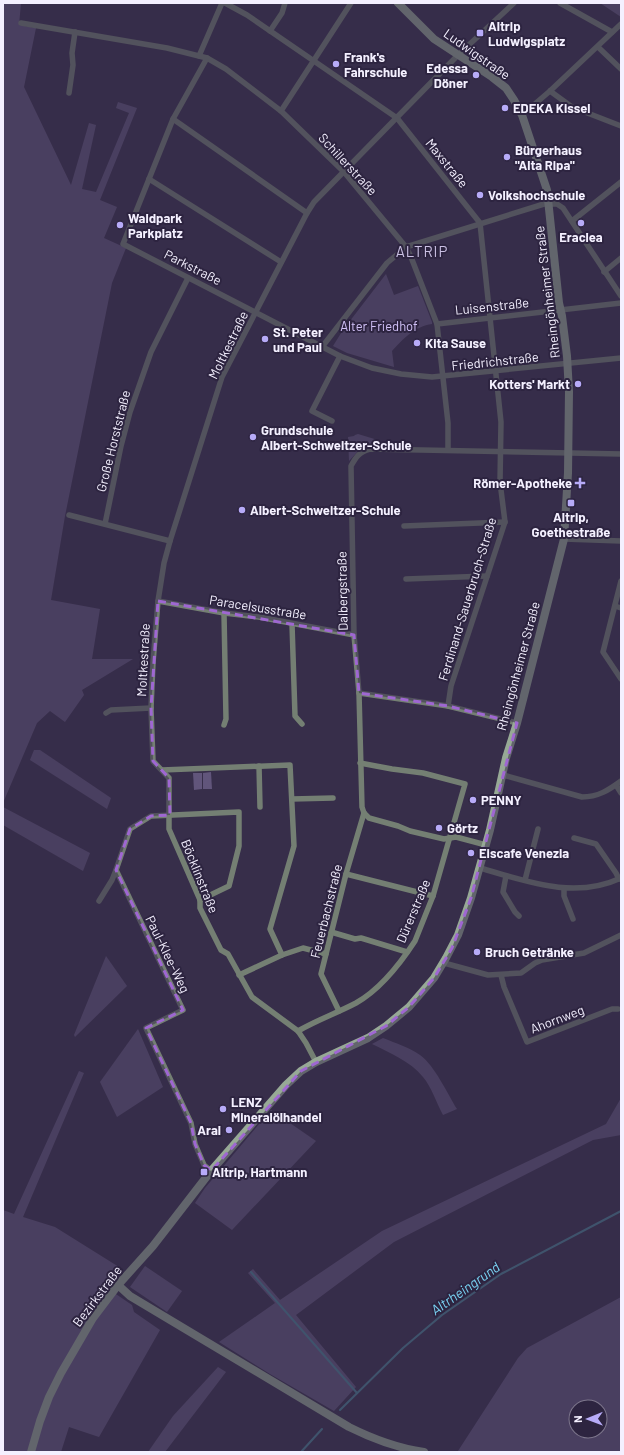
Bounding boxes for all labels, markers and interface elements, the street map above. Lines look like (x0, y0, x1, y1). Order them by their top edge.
place label: Altrip Ludwigsplatz (488, 18, 565, 49)
street label: Ludwigstraße (441, 25, 513, 83)
marker: Altrip Ludwigsplatz (475, 28, 485, 38)
place label: Frank's Fahrschule (344, 49, 407, 80)
marker: Frank's Fahrschule (331, 59, 341, 69)
place label: Edessa Döner (426, 60, 468, 91)
marker: Edessa Döner (471, 70, 481, 80)
place label: EDEKA Kissel (513, 100, 591, 116)
marker: EDEKA Kissel (500, 103, 510, 113)
street label: Schillerstraße (315, 130, 381, 198)
street label: Maxstraße (422, 135, 472, 191)
place label: Bürgerhaus "Alta Ripa" (515, 142, 582, 173)
marker: Bürgerhaus "Alta Ripa" (502, 152, 512, 162)
place label: Volkshochschule (488, 187, 585, 203)
marker: Volkshochschule (475, 190, 485, 200)
place label: Waldpark Parkplatz (128, 210, 183, 241)
marker: Eraclea (576, 218, 586, 228)
marker: Waldpark Parkplatz (115, 220, 125, 230)
street label: Rheingönheimer Straße (531, 225, 563, 359)
place label: Eraclea (559, 229, 603, 245)
district label: ALTRIP (396, 242, 448, 260)
street label: Parkstraße (162, 246, 224, 288)
street label: Luisenstraße (454, 294, 530, 318)
street label: Moltkestraße (205, 308, 251, 382)
park label: Alter Friedhof (340, 318, 418, 334)
place label: St. Peter und Paul (273, 324, 323, 355)
marker: St. Peter und Paul (260, 334, 270, 344)
place label: Kita Sause (425, 335, 486, 351)
marker: Kita Sause (412, 338, 422, 348)
street label: Friedrichstraße (451, 348, 539, 374)
place label: Kotters' Markt (489, 376, 570, 392)
marker: Kotters' Markt (573, 379, 583, 389)
street label: Große Horststraße (93, 388, 133, 494)
place label: Grundschule Albert-Schweitzer-Schule (261, 422, 412, 453)
marker: Grundschule Albert-Schweitzer-Schule (248, 432, 258, 442)
place label: Römer-Apotheke (473, 475, 572, 491)
marker: Römer-Apotheke (575, 478, 585, 488)
marker: Altrip, Goethestraße (566, 498, 576, 508)
place label: Albert-Schweitzer-Schule (250, 502, 401, 518)
marker: Albert-Schweitzer-Schule (237, 505, 247, 515)
place label: Altrip, Goethestraße (532, 509, 610, 540)
street label: Ferdinand-Sauerbruch-Straße (435, 515, 500, 683)
street label: Dalbergstraße (333, 551, 351, 631)
street label: Paracelsusstraße (208, 591, 308, 623)
street label: Rheingönheimer Straße (493, 600, 543, 732)
street label: Moltkestraße (133, 623, 153, 697)
place label: PENNY (481, 792, 522, 808)
marker: PENNY (468, 795, 478, 805)
place label: Görtz (447, 820, 478, 836)
marker: Görtz (434, 823, 444, 833)
street label: Böcklinstraße (178, 837, 222, 915)
place label: Eiscafe Venezia (479, 845, 569, 861)
marker: Eiscafe Venezia (466, 848, 476, 858)
street label: Feuerbachstraße (307, 862, 345, 960)
street label: Dürerstraße (392, 877, 434, 945)
street label: Paul-Klee-Weg (142, 913, 194, 995)
place label: Bruch Getränke (485, 944, 574, 960)
marker: Bruch Getränke (472, 947, 482, 957)
street label: Ahornweg (528, 1001, 586, 1037)
place label: LENZ Mineralölhandel (231, 1094, 322, 1125)
marker: LENZ Mineralölhandel (218, 1104, 228, 1114)
place label: Aral (197, 1122, 221, 1138)
marker: Aral (224, 1125, 234, 1135)
place label: Altrip, Hartmann (212, 1164, 307, 1180)
marker: Altrip, Hartmann (199, 1167, 209, 1177)
water label: Altrheingrund (427, 1258, 503, 1318)
street label: Bezirkstraße (69, 1262, 125, 1330)
north arrow (568, 1399, 608, 1439)
text: N (571, 1415, 584, 1423)

